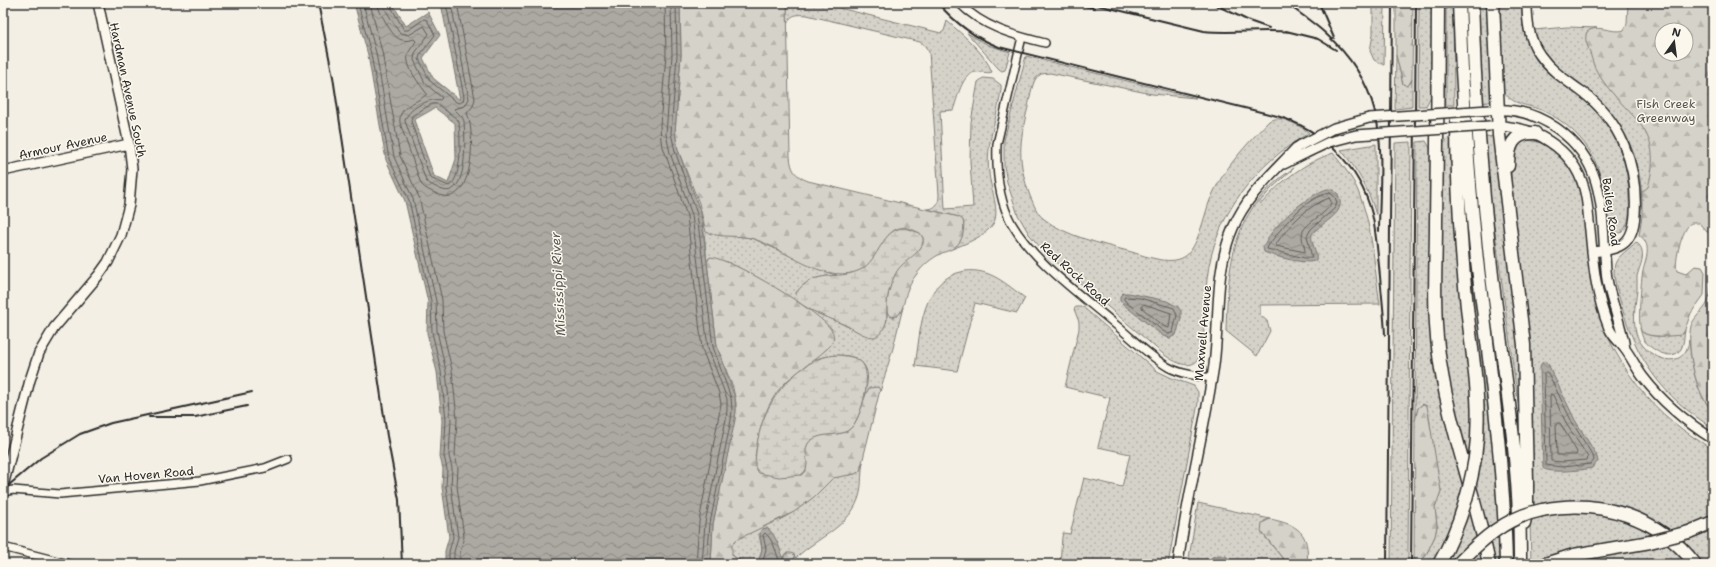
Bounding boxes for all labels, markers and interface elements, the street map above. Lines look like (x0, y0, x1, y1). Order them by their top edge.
street label: Hardman Avenue South (106, 21, 150, 159)
north arrow (1654, 22, 1694, 62)
text: N (1670, 24, 1683, 41)
park label: Fish Creek Greenway (1636, 96, 1696, 126)
street label: Armour Avenue (17, 129, 109, 163)
street label: Bailey Road (1598, 177, 1624, 248)
water label: Mississippi River (547, 231, 569, 336)
street label: Red Rock Road (1037, 238, 1114, 310)
street label: Maxwell Avenue (1191, 284, 1215, 381)
street label: Van Hoven Road (97, 463, 195, 487)

